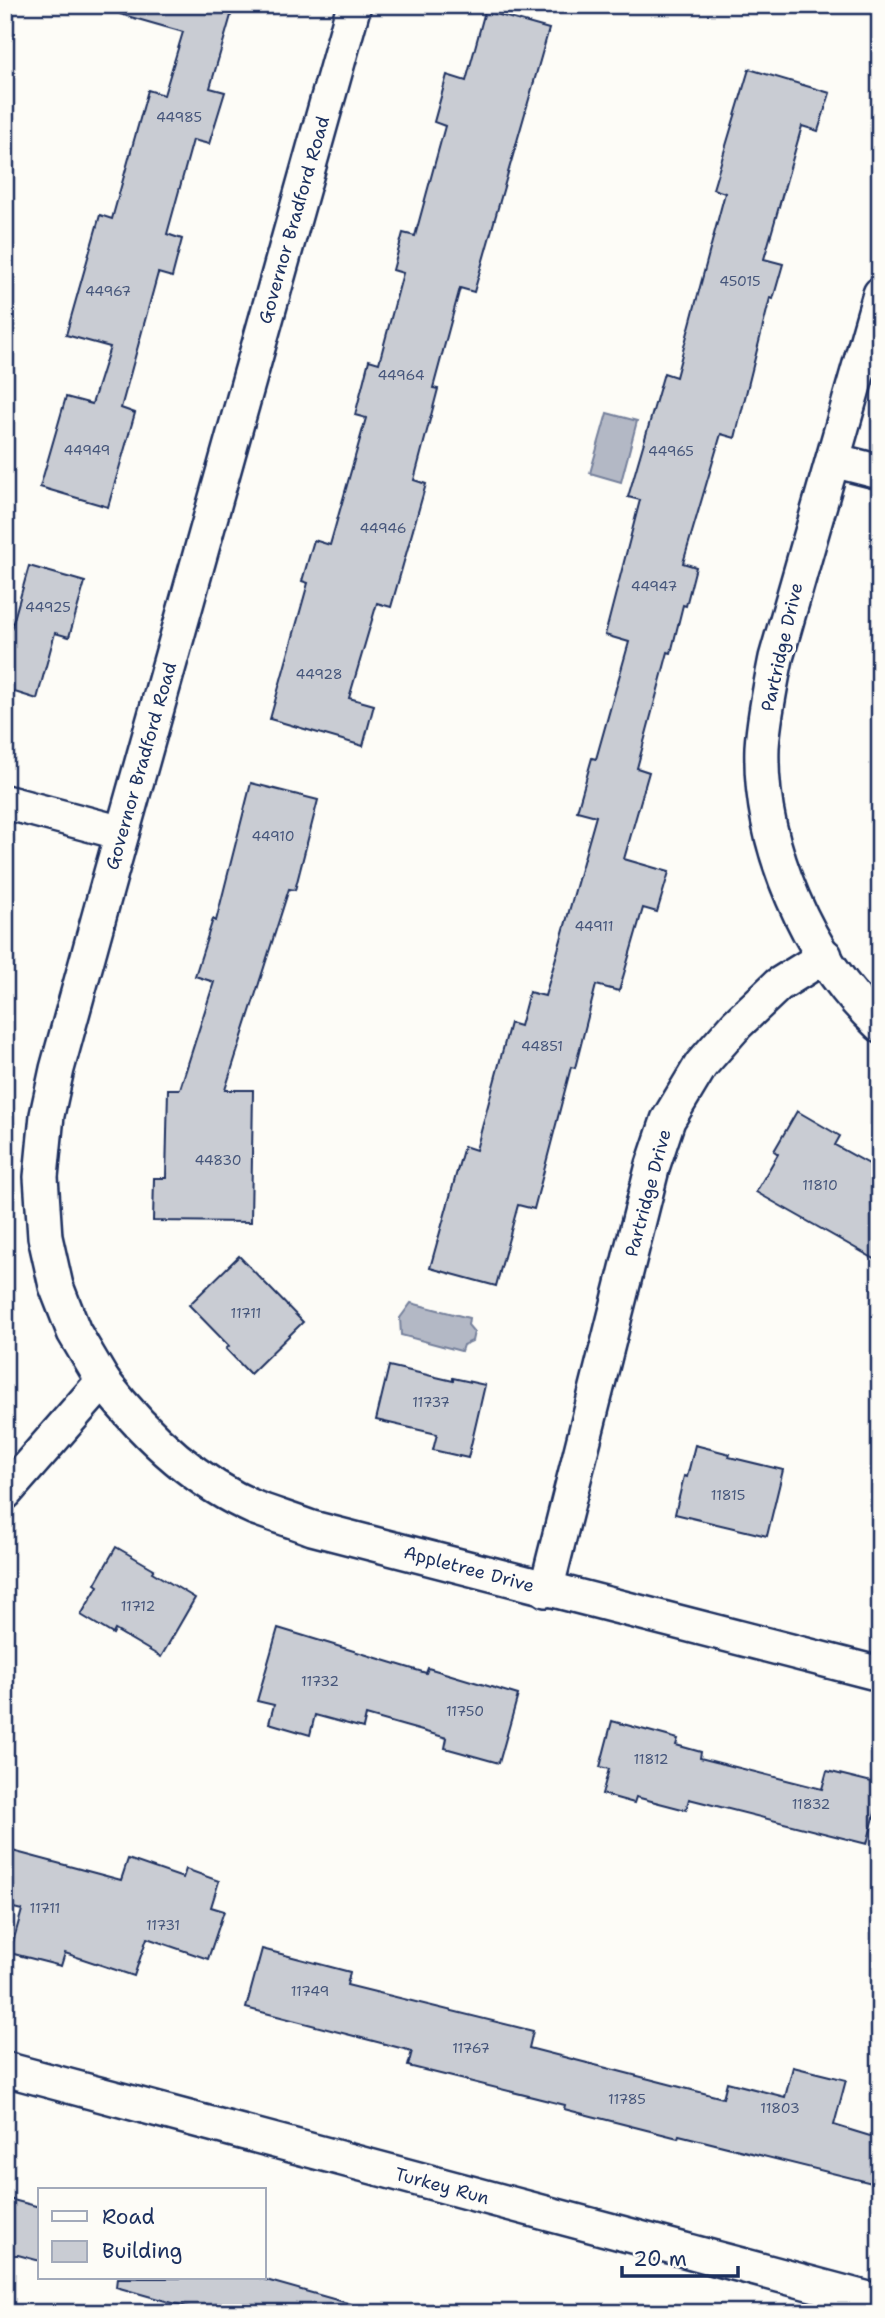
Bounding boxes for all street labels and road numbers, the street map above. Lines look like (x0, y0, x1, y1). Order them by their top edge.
street label: Governor Bradford Road (253, 113, 335, 327)
street label: Partridge Drive (756, 580, 808, 714)
street label: Governor Bradford Road (100, 659, 182, 873)
street label: Partridge Drive (619, 1126, 677, 1260)
street label: Appletree Drive (401, 1540, 537, 1598)
street label: Turkey Run (392, 2162, 492, 2210)

